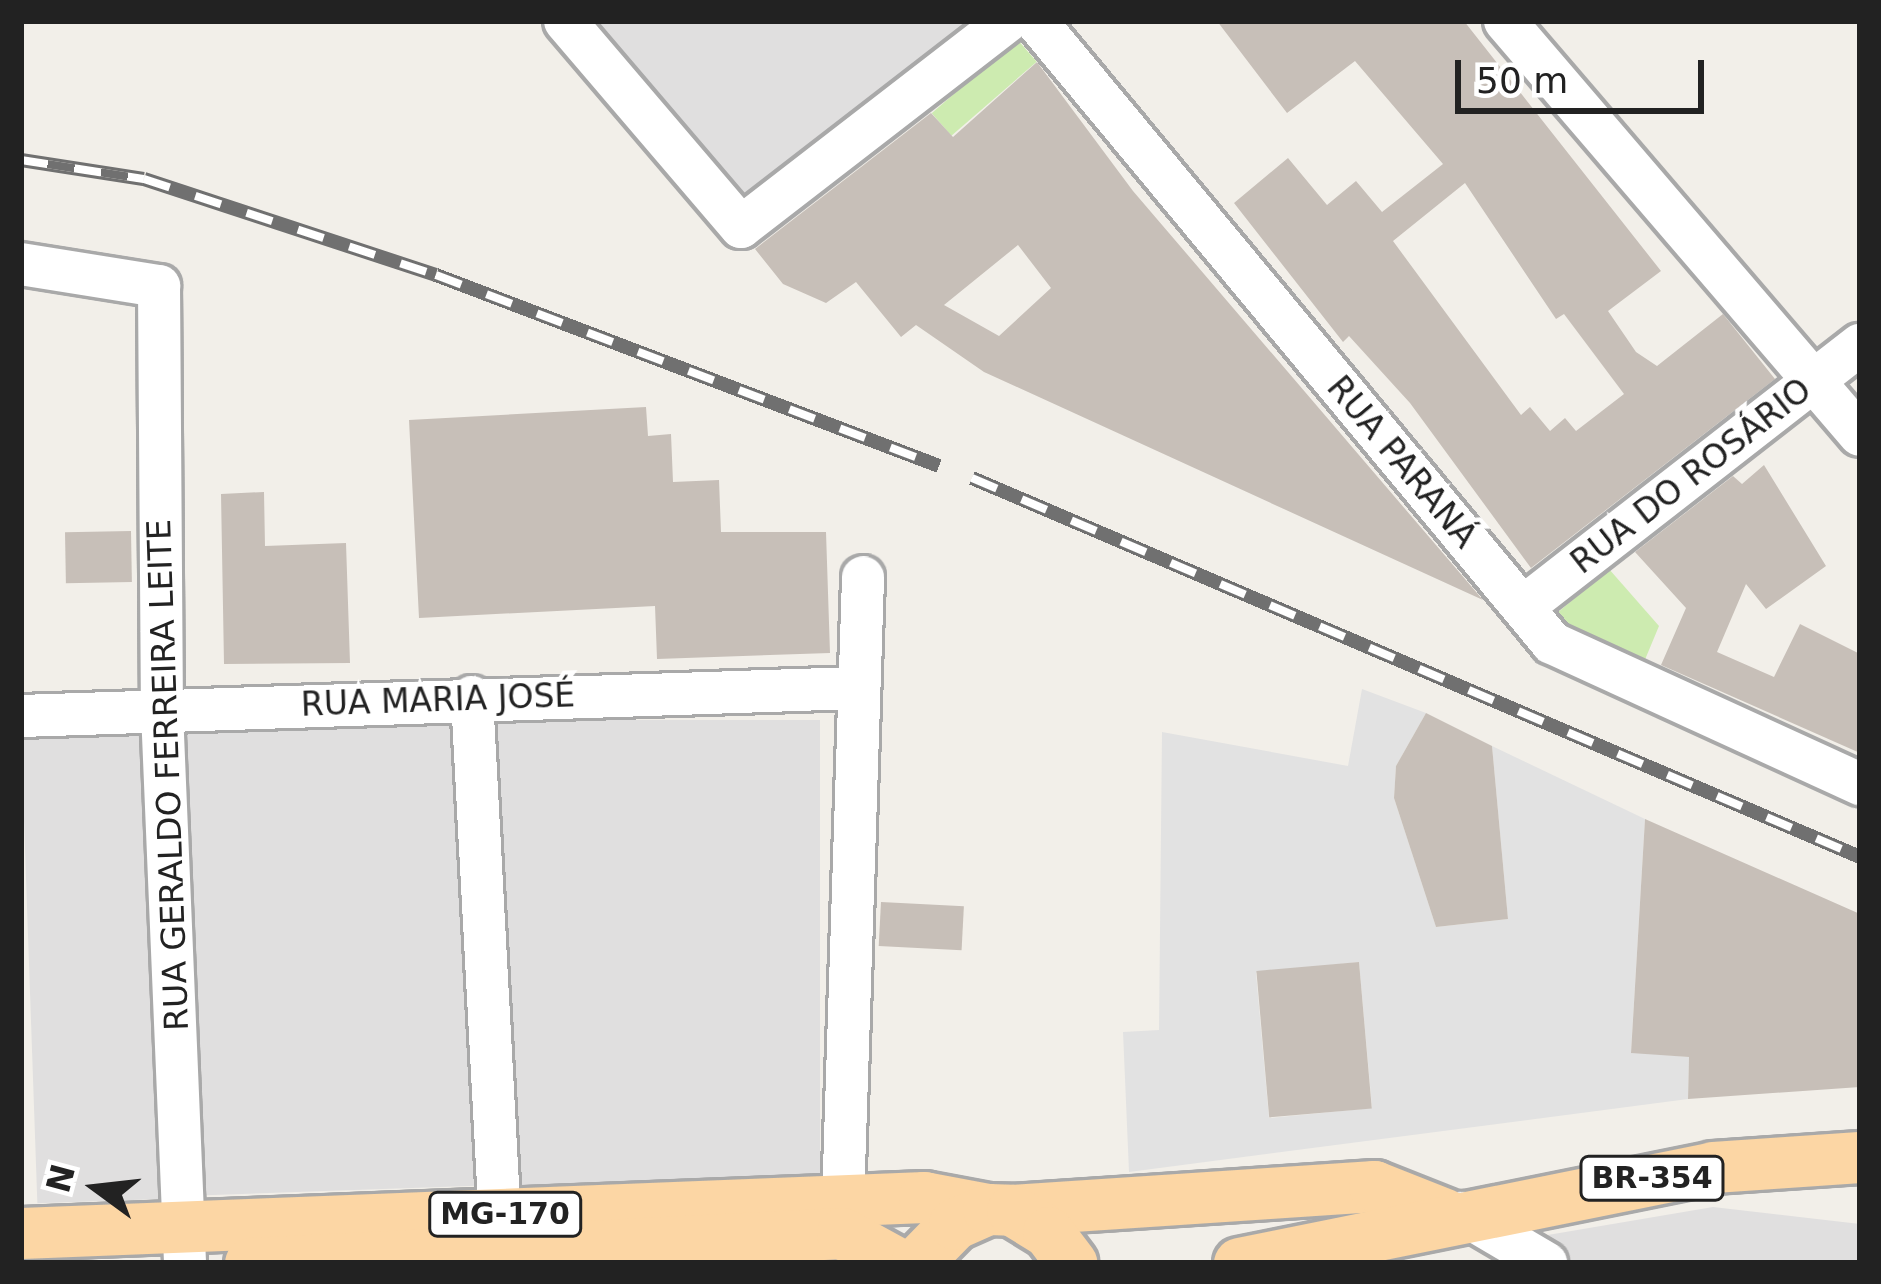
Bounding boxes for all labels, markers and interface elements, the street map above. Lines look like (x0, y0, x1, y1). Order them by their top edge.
scale bar (1461, 36, 1710, 110)
text: 50 m (1476, 60, 1568, 101)
street label: RUA PARANÁ (1319, 368, 1485, 556)
street label: RUA DO ROSÁRIO (1563, 370, 1819, 582)
street label: RUA GERALDO FERREIRA LEITE (139, 519, 197, 1031)
street label: RUA MARIA JOSÉ (300, 675, 576, 725)
north arrow (36, 1128, 156, 1248)
road number: BR-354 (1577, 1154, 1727, 1202)
text: N (38, 1160, 83, 1197)
road number: MG-170 (427, 1190, 583, 1238)

